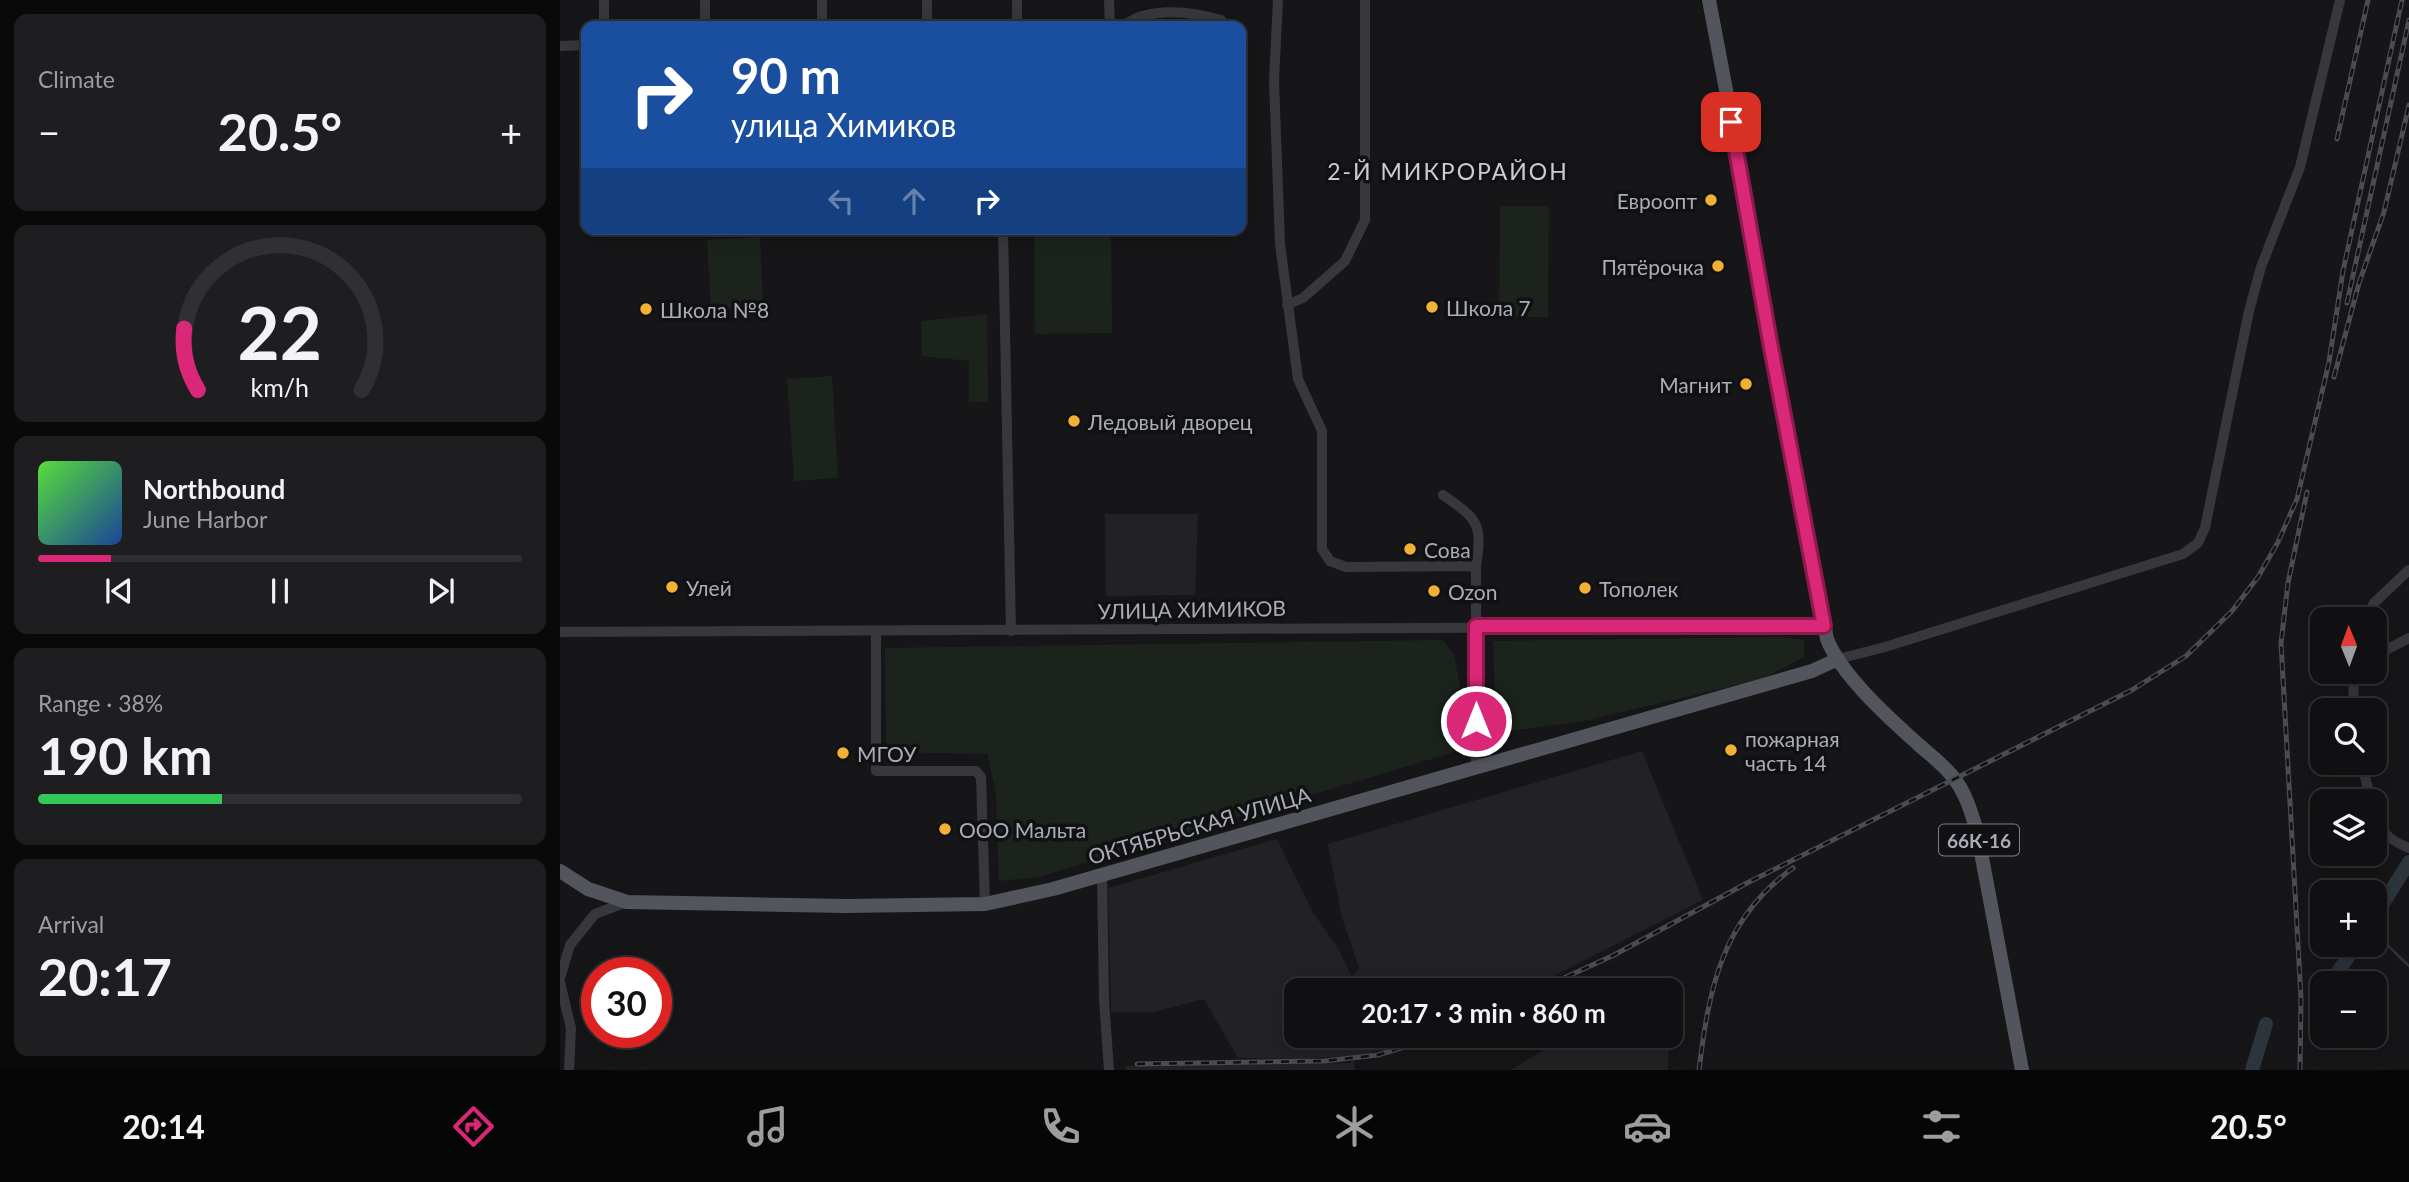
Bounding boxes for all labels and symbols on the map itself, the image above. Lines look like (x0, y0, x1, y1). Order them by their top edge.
pin (1701, 92, 1761, 152)
district label: 2-Й МИКРОРАЙОН (1327, 157, 1569, 185)
place label: Евроопт (1617, 188, 1697, 213)
marker: Евроопт (1703, 192, 1719, 208)
place label: Пятёрочка (1601, 254, 1704, 279)
marker: Пятёрочка (1710, 258, 1726, 274)
place label: Школа 7 (1446, 295, 1531, 320)
place label: Школа №8 (660, 297, 769, 322)
marker: Школа 7 (1424, 299, 1440, 315)
marker: Школа №8 (638, 301, 654, 317)
place label: Магнит (1659, 372, 1732, 397)
marker: Магнит (1738, 376, 1754, 392)
place label: Ледовый дворец (1087, 409, 1253, 434)
marker: Ледовый дворец (1066, 413, 1082, 429)
place label: Сова (1424, 537, 1471, 562)
marker: Сова (1402, 541, 1418, 557)
place label: Улей (686, 575, 732, 600)
place label: Тополек (1599, 576, 1679, 601)
marker: Улей (664, 579, 680, 595)
place label: Ozon (1448, 579, 1498, 604)
marker: Тополек (1577, 580, 1593, 596)
marker: Ozon (1426, 583, 1442, 599)
street label: УЛИЦА ХИМИКОВ (1098, 595, 1286, 623)
north arrow (2310, 607, 2387, 684)
position arrow (1439, 684, 1513, 758)
place label: пожарная часть 14 (1745, 726, 1840, 775)
place label: МГОУ (857, 741, 917, 766)
marker: пожарная часть 14 (1723, 742, 1739, 758)
marker: МГОУ (835, 745, 851, 761)
street label: ОКТЯБРЬСКАЯ УЛИЦА (1085, 781, 1314, 869)
place label: ООО Мальта (959, 817, 1086, 842)
marker: ООО Мальта (937, 821, 953, 837)
road number: 66К-16 (1939, 824, 2019, 856)
speed limit sign: 30 (581, 957, 672, 1048)

